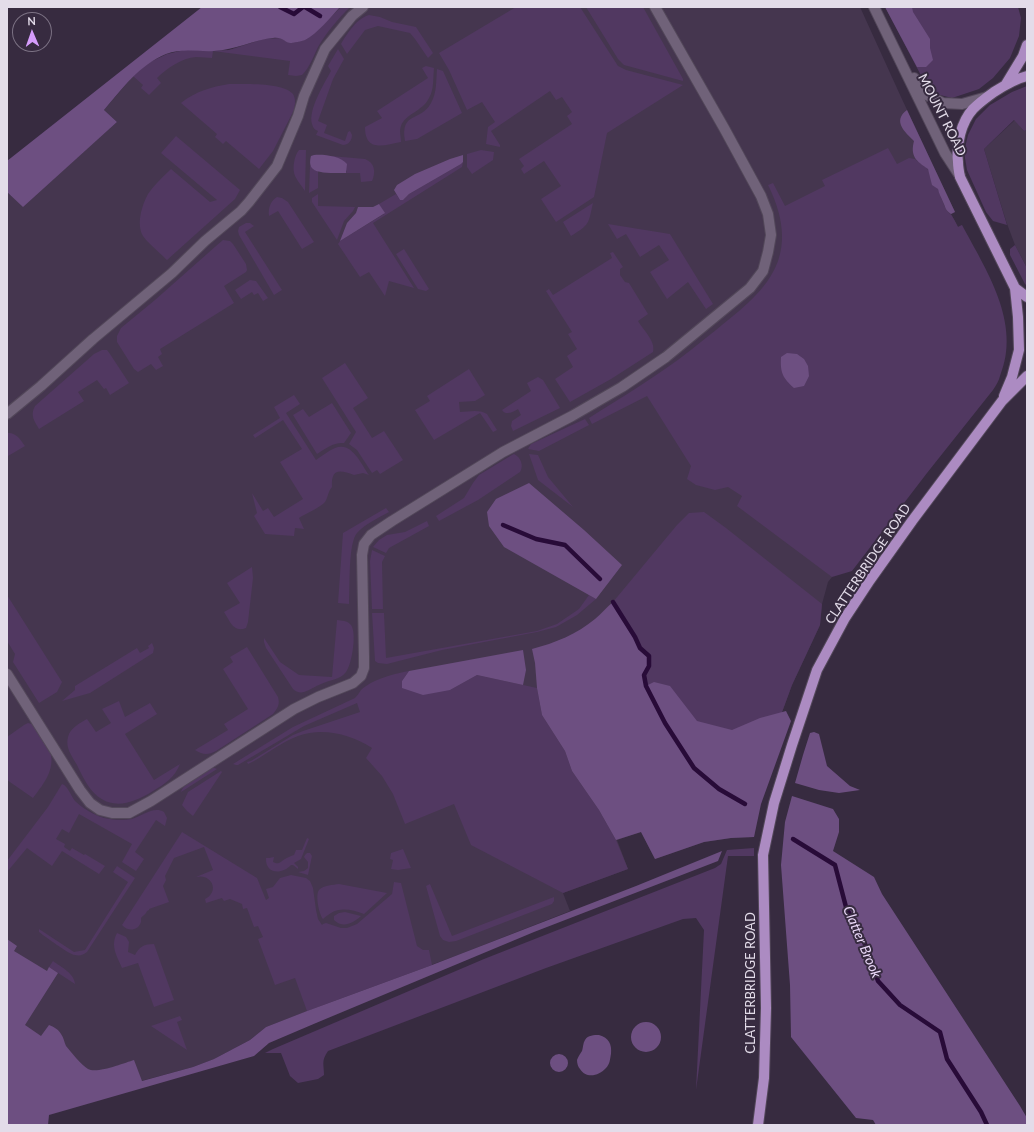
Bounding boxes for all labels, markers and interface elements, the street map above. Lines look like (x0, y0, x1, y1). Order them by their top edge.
north arrow (12, 12, 52, 52)
text: N (27, 14, 36, 27)
street label: MOUNT ROAD (915, 71, 969, 159)
street label: CLATTERBRIDGE ROAD (822, 501, 914, 627)
water label: Clatter Brook (839, 903, 885, 981)
street label: CLATTERBRIDGE ROAD (743, 912, 759, 1054)

